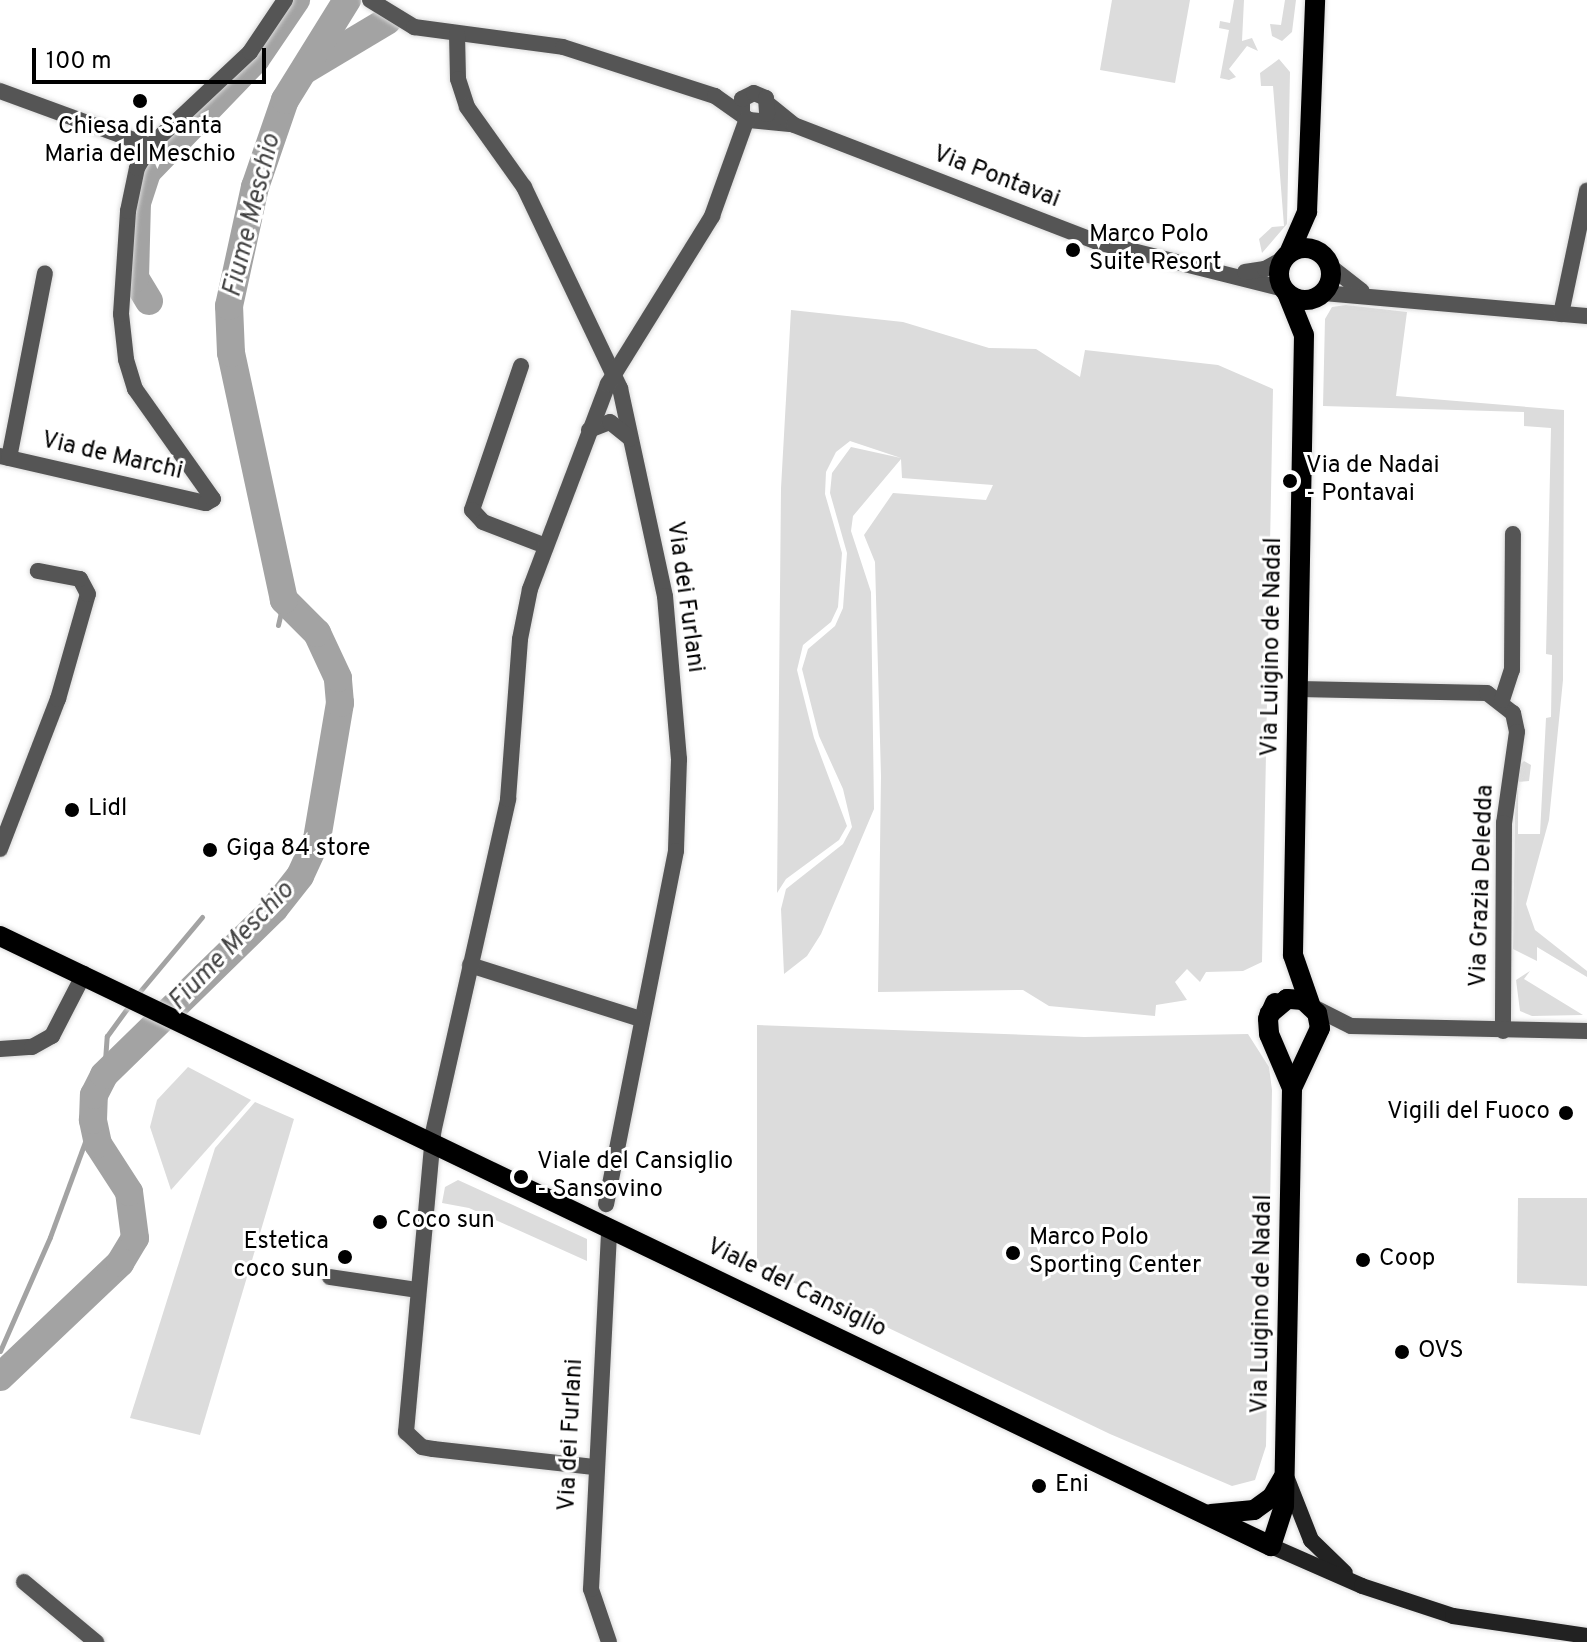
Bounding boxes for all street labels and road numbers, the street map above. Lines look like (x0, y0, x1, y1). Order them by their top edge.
street label: Via Pontavai (928, 141, 1064, 215)
street label: Via de Marchi (39, 427, 185, 487)
street label: Via dei Furlani (659, 519, 709, 675)
street label: Via Luigino de Nadal (1257, 537, 1289, 757)
street label: Via Grazia Deledda (1465, 784, 1501, 988)
street label: Via Luigino de Nadal (1247, 1194, 1279, 1414)
street label: Viale del Cansiglio (702, 1233, 890, 1345)
street label: Via dei Furlani (554, 1358, 590, 1512)

